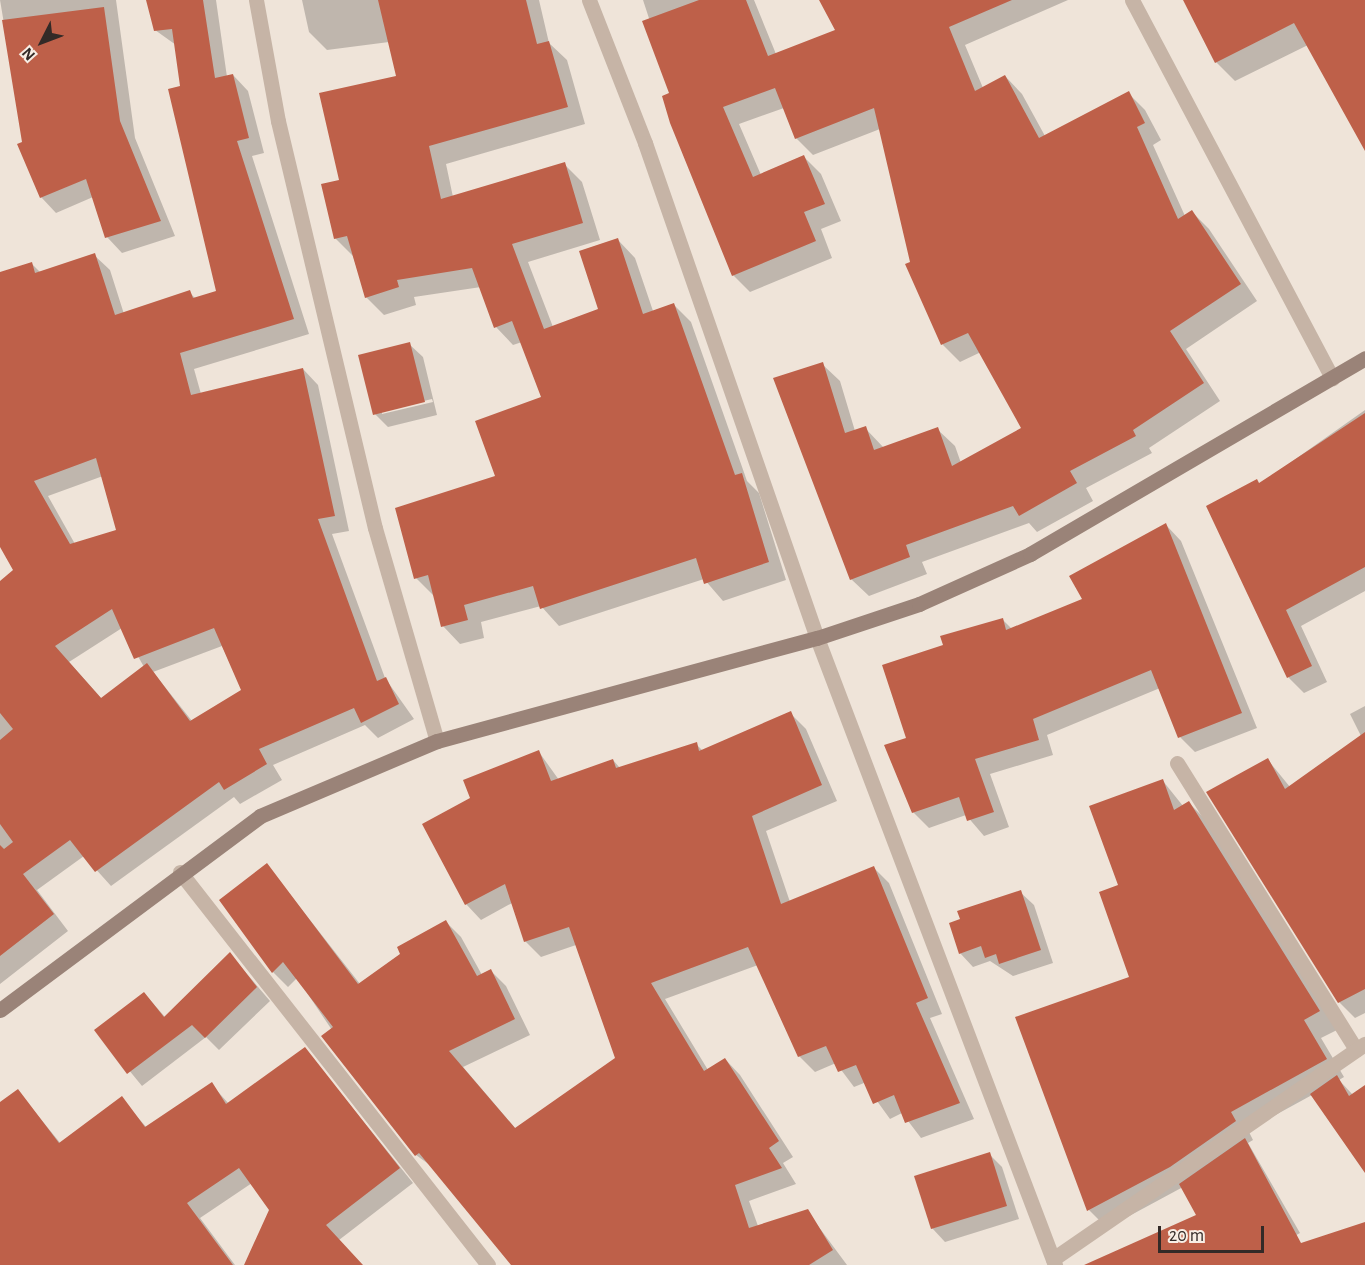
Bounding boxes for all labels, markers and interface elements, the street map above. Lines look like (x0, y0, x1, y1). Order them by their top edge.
north arrow (12, 12, 72, 72)
text: N (19, 45, 38, 64)
scale bar (1161, 1214, 1268, 1252)
text: 20 m (1169, 1227, 1204, 1245)

